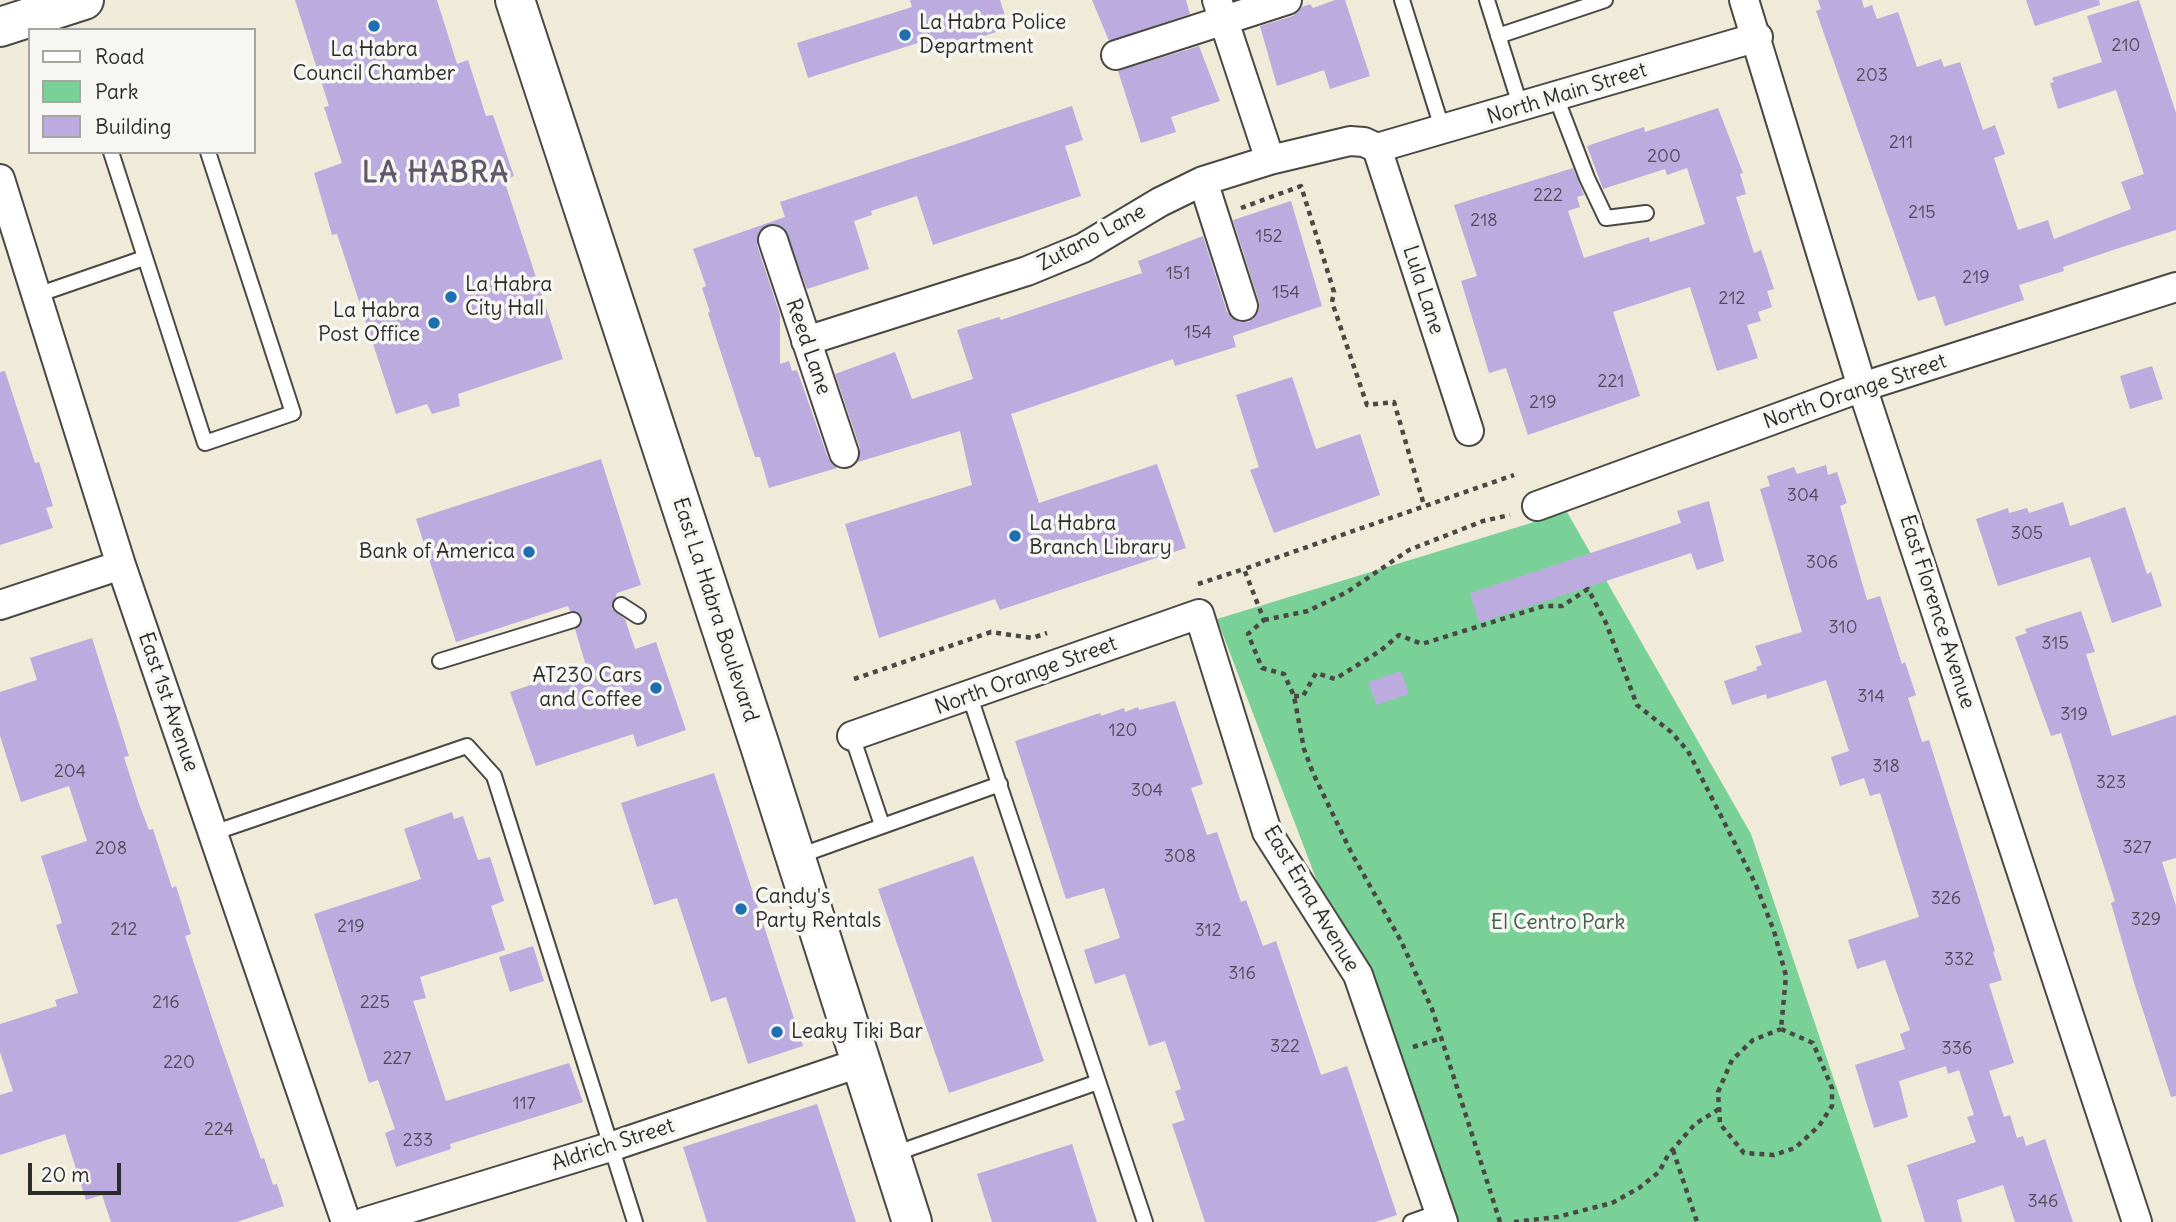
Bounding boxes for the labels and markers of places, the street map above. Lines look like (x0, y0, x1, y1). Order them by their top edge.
place label: La Habra Police Department (919, 10, 1066, 60)
marker: La Habra Council Chamber (366, 18, 382, 34)
marker: La Habra Police Department (897, 27, 913, 43)
place label: La Habra Council Chamber (293, 37, 455, 87)
place label: La Habra City Hall (465, 272, 552, 322)
marker: La Habra City Hall (443, 289, 459, 305)
place label: La Habra Post Office (318, 298, 420, 348)
marker: La Habra Post Office (426, 315, 442, 331)
place label: La Habra Branch Library (1029, 511, 1172, 561)
marker: La Habra Branch Library (1007, 528, 1023, 544)
place label: Bank of America (359, 539, 515, 565)
marker: Bank of America (521, 544, 537, 560)
place label: AT230 Cars and Coffee (533, 663, 642, 713)
marker: AT230 Cars and Coffee (648, 680, 664, 696)
place label: Candy's Party Rentals (755, 884, 881, 934)
marker: Candy's Party Rentals (733, 901, 749, 917)
place label: Leaky Tiki Bar (791, 1019, 923, 1045)
marker: Leaky Tiki Bar (769, 1024, 785, 1040)

